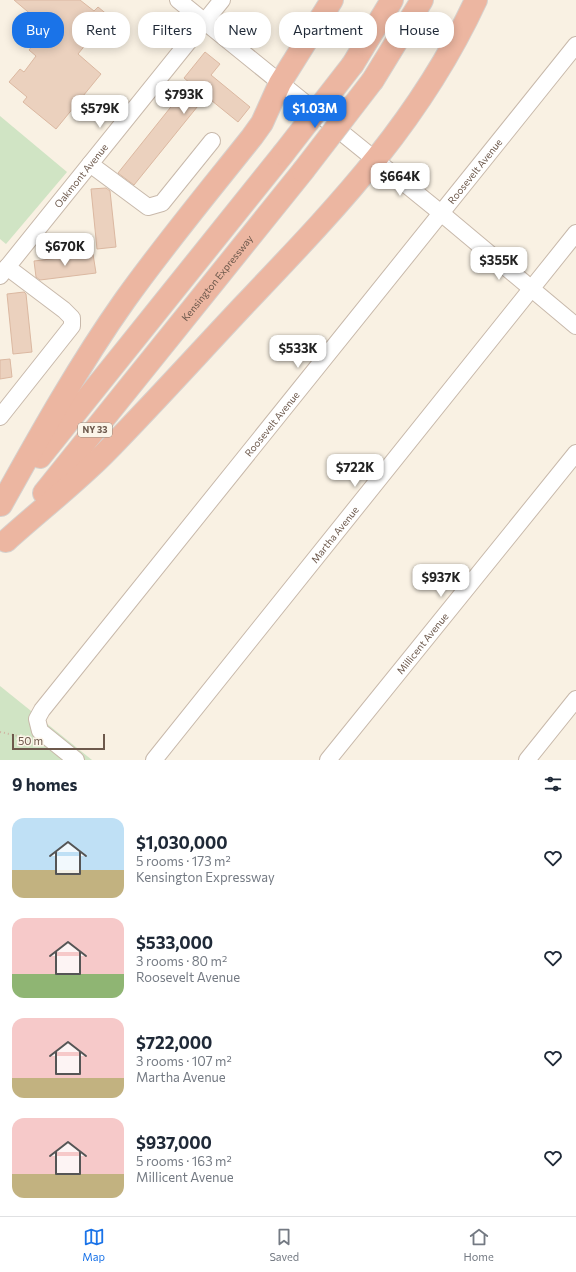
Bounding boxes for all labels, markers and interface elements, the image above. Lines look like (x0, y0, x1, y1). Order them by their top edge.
chip: Buy (12, 12, 64, 48)
chip: Rent (72, 12, 130, 48)
chip: Filters (138, 12, 206, 48)
chip: New (214, 12, 271, 48)
chip: Apartment (279, 12, 377, 48)
chip: House (385, 12, 454, 48)
pin: $793K (156, 81, 212, 115)
text: $793K (164, 86, 204, 102)
pin: $579K (72, 95, 128, 129)
pin: $1.03M (282, 95, 348, 129)
text: $579K (80, 100, 120, 116)
text: $1.03M (292, 100, 338, 116)
street label: Roosevelt Avenue (445, 136, 504, 206)
street label: Oakmont Avenue (52, 141, 110, 210)
pin: $664K (372, 163, 428, 197)
text: $664K (380, 168, 420, 184)
pin: $670K (37, 233, 93, 267)
street label: Kensington Expressway (179, 233, 255, 323)
text: $670K (45, 238, 85, 254)
pin: $355K (471, 247, 527, 281)
text: $355K (479, 252, 519, 268)
pin: $533K (270, 335, 326, 369)
text: $533K (278, 340, 318, 356)
street label: Roosevelt Avenue (242, 389, 302, 459)
road number: NY 33 (78, 423, 112, 437)
pin: $722K (327, 454, 383, 488)
text: $722K (336, 459, 374, 475)
street label: Martha Avenue (308, 504, 361, 565)
pin: $937K (413, 564, 469, 598)
text: $937K (421, 569, 461, 585)
street label: Millicent Avenue (394, 610, 451, 676)
scale bar (12, 732, 105, 751)
text: 50 m (18, 734, 43, 747)
icon: filters (542, 773, 564, 795)
text: 9 homes (12, 774, 77, 795)
text: $1,030,000 (136, 832, 228, 853)
icon: home (44, 834, 92, 882)
icon: heart (542, 847, 564, 869)
text: 5 rooms · 173 m² (136, 853, 231, 869)
text: Kensington Expressway (136, 869, 275, 885)
text: $533,000 (136, 932, 213, 953)
icon: home (44, 934, 92, 982)
icon: heart (542, 947, 564, 969)
text: 3 rooms · 80 m² (136, 953, 227, 969)
text: Roosevelt Avenue (136, 969, 240, 985)
text: $722,000 (136, 1032, 212, 1053)
icon: home (44, 1034, 92, 1082)
icon: heart (542, 1047, 564, 1069)
text: 3 rooms · 107 m² (136, 1053, 232, 1069)
text: Martha Avenue (136, 1069, 226, 1085)
text: $937,000 (136, 1132, 212, 1153)
icon: home (44, 1134, 92, 1182)
icon: heart (542, 1147, 564, 1169)
text: 5 rooms · 163 m² (136, 1153, 232, 1169)
text: Millicent Avenue (136, 1169, 234, 1185)
tab: Map (82, 1226, 105, 1263)
tab: Saved (269, 1226, 299, 1263)
tab: Home (464, 1226, 494, 1263)

